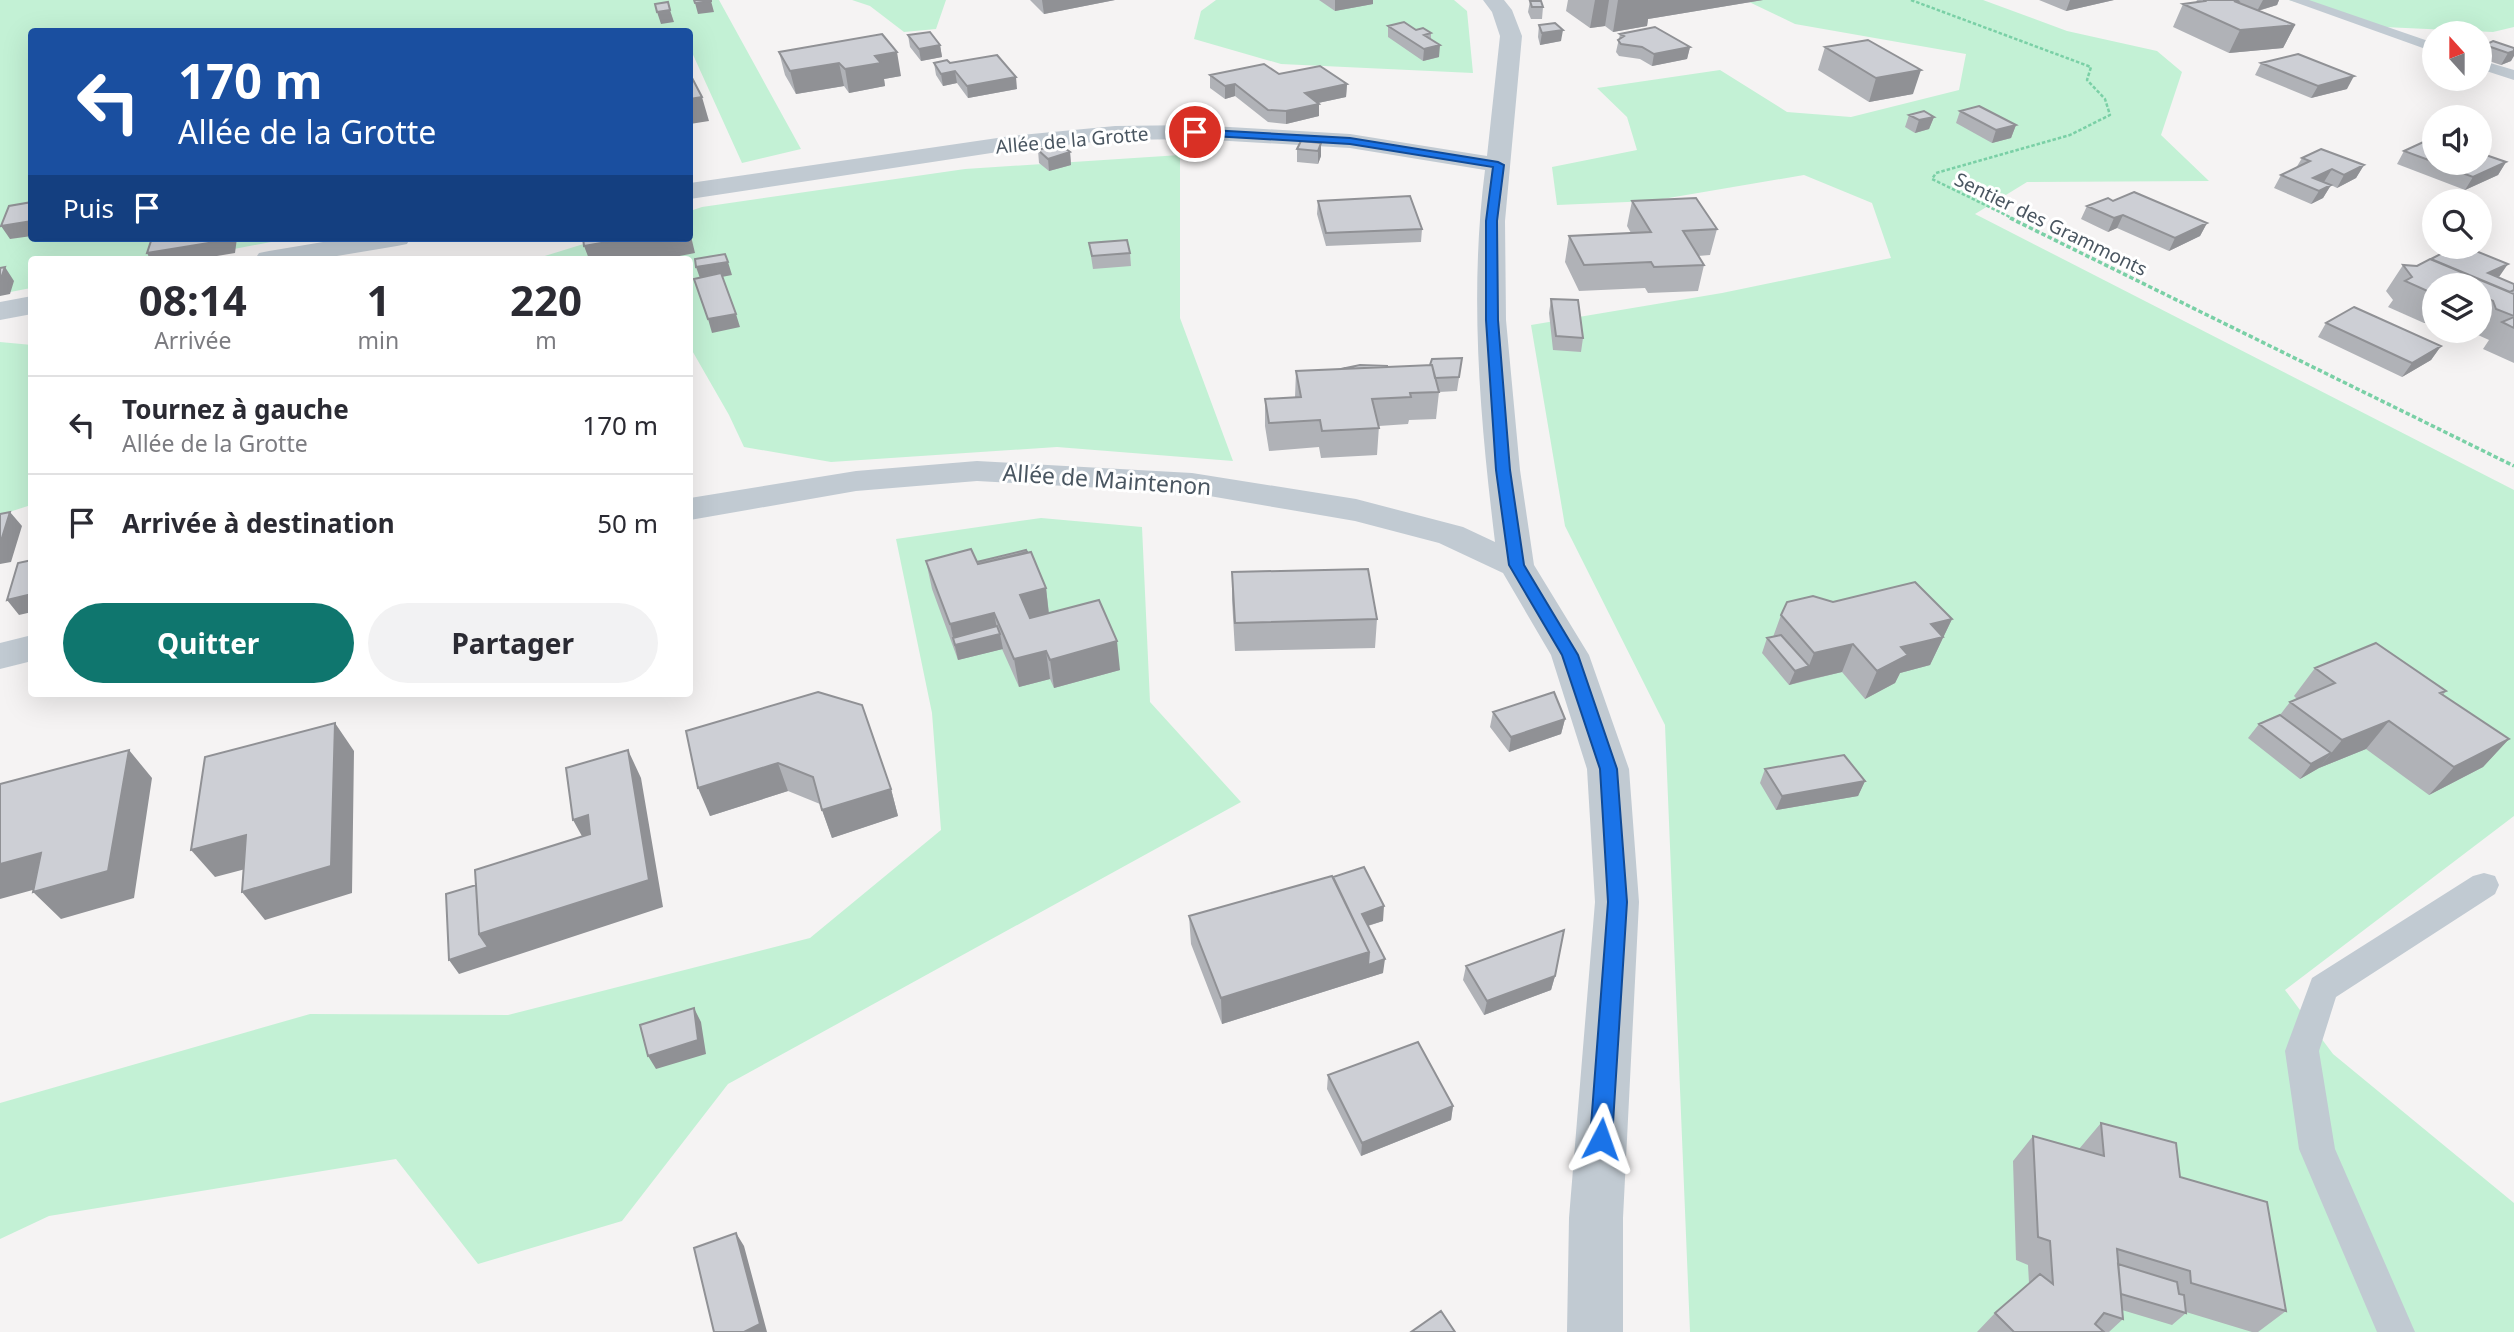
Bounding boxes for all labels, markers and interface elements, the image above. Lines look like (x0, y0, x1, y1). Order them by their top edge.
north arrow (2422, 21, 2492, 91)
map controls (2422, 21, 2492, 343)
text: 170 m (178, 47, 323, 113)
icon: left (63, 56, 154, 147)
pin (1165, 102, 1225, 162)
button: sound (2422, 105, 2492, 175)
text: Allée de la Grotte (178, 110, 436, 153)
icon: arrive (1176, 113, 1214, 151)
street label: Allée de la Grotte (994, 120, 1150, 160)
street label: Sentier des Grammonts (1950, 166, 2152, 282)
icon: arrive (128, 189, 166, 227)
button: search (2422, 189, 2492, 259)
text: Puis (63, 190, 114, 226)
text: 08:14 (139, 271, 247, 328)
text: 1 (366, 271, 390, 328)
text: 220 (510, 271, 582, 328)
button: layers (2422, 273, 2492, 343)
text: Arrivée (154, 324, 231, 356)
text: min (358, 324, 399, 356)
text: m (535, 324, 557, 356)
text: Tournez à gauche (122, 391, 349, 427)
icon: left (63, 406, 101, 444)
text: 170 m (582, 407, 658, 443)
text: Allée de la Grotte (122, 427, 308, 459)
street label: Allée de Maintenon (1002, 456, 1212, 502)
icon: arrive (63, 504, 101, 542)
text: Arrivée à destination (122, 505, 395, 541)
text: 50 m (597, 505, 658, 541)
button: Quitter (63, 603, 354, 683)
button: Partager (368, 603, 658, 683)
position arrow (1564, 1102, 1638, 1176)

